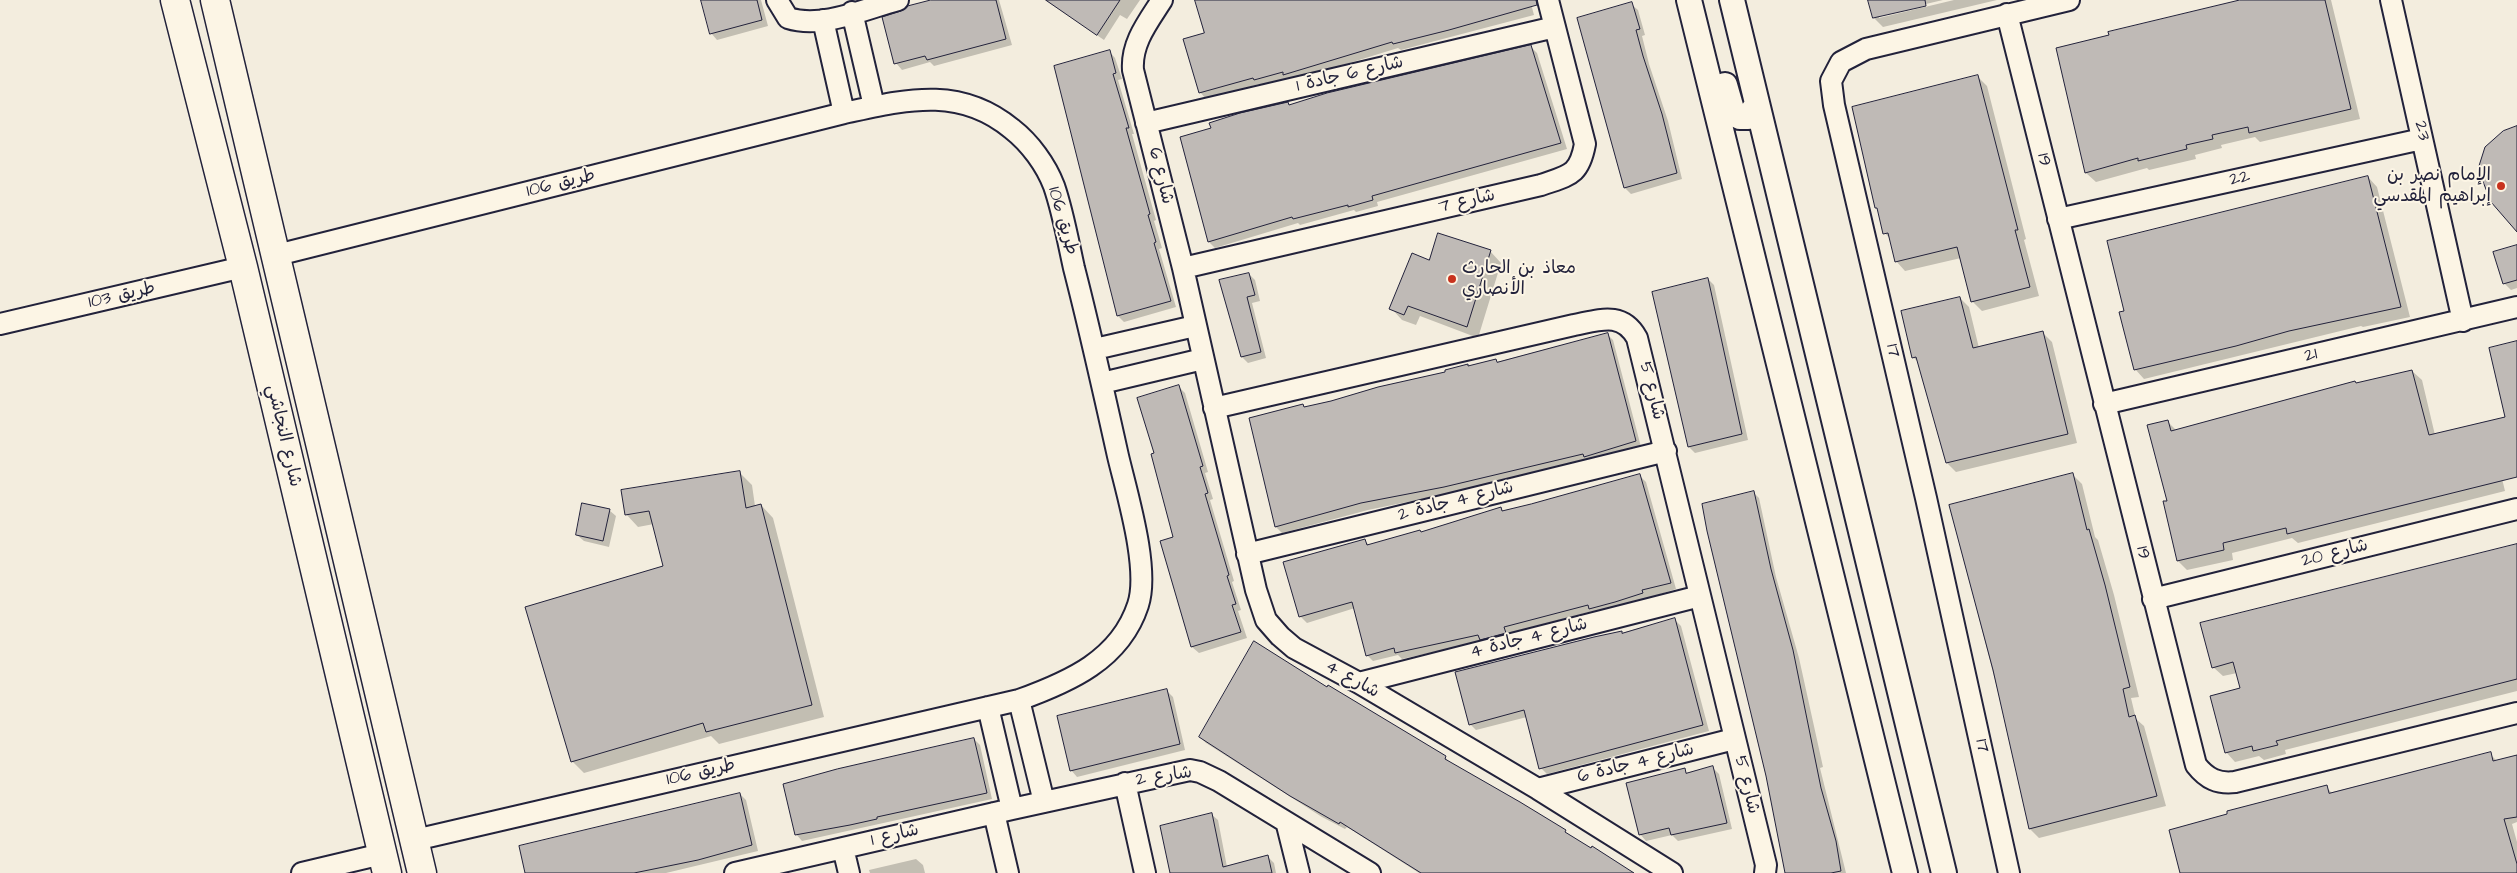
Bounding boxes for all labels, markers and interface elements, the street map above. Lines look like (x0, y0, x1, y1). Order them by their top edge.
street label: شارع 6 جادة 1 (1294, 52, 1406, 98)
street label: 23 (2408, 119, 2434, 143)
street label: شارع 6 (1143, 146, 1177, 206)
street label: 19 (2031, 151, 2055, 169)
street label: طريق 106 (524, 165, 598, 203)
place label: الإمام نصر بن إبراهيم المقدسي (2374, 165, 2491, 208)
street label: 22 (2228, 166, 2252, 192)
marker: الإمام نصر بن إبراهيم المقدسي (2495, 180, 2507, 192)
street label: طريق 106 (1042, 184, 1082, 258)
street label: شارع 7 (1437, 185, 1497, 219)
place label: معاذ بن الحارث الأنصاري (1462, 258, 1576, 300)
marker: معاذ بن الحارث الأنصاري (1446, 273, 1458, 285)
street label: طريق 103 (87, 278, 157, 314)
street label: 17 (1880, 342, 1904, 360)
street label: 21 (2302, 344, 2320, 368)
street label: شارع 5 (1633, 360, 1669, 422)
street label: شارع النجاشي (261, 383, 305, 489)
street label: شارع 4 جادة 2 (1396, 477, 1516, 527)
street label: شارع 20 (2299, 535, 2371, 573)
street label: 19 (2130, 544, 2154, 562)
street label: شارع 4 جادة 4 (1468, 614, 1590, 664)
street label: شارع 4 (1321, 656, 1383, 704)
street label: 17 (1969, 737, 1993, 755)
street label: شارع 4 جادة 6 (1576, 739, 1696, 789)
street label: شارع 5 (1728, 754, 1764, 816)
street label: طريق 106 (664, 755, 738, 791)
street label: شارع 2 (1135, 762, 1193, 792)
street label: شارع 1 (869, 820, 921, 852)

